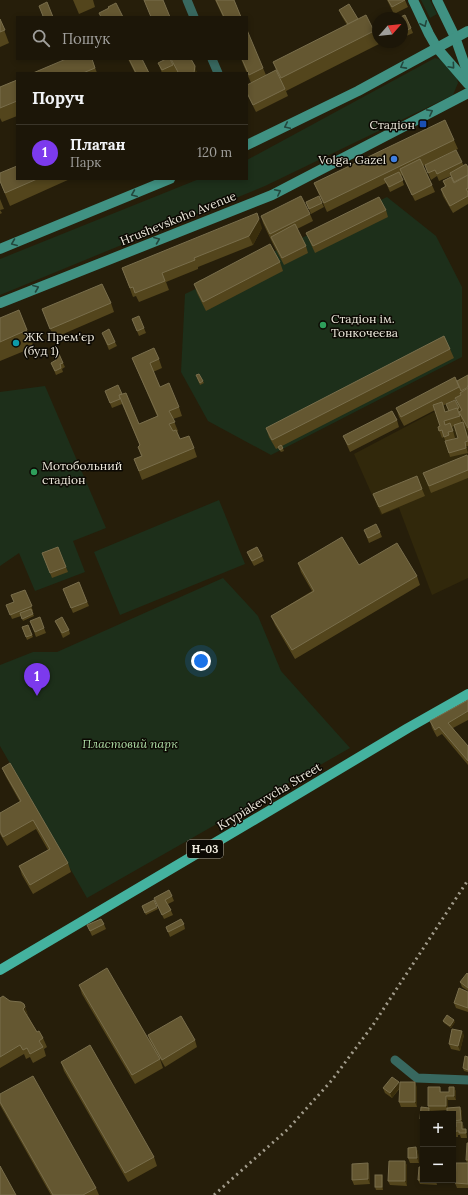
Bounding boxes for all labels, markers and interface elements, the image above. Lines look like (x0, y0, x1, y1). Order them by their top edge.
north arrow (372, 12, 408, 48)
search box (16, 16, 248, 60)
one-way arrow (419, 20, 427, 27)
icon: search (30, 27, 52, 49)
text: Пошук (62, 29, 110, 48)
one-way arrow (448, 61, 455, 69)
one-way arrow (399, 62, 407, 69)
text: Поруч (32, 87, 84, 109)
one-way arrow (426, 110, 433, 117)
place label: Стадіон (370, 117, 415, 132)
marker: Стадіон (418, 119, 428, 129)
one-way arrow (284, 121, 291, 129)
text: Платан (70, 135, 126, 154)
text: 1 (42, 144, 48, 161)
text: 120 m (197, 144, 232, 161)
place label: Volga, Gazel (317, 152, 386, 167)
text: Парк (70, 154, 101, 171)
marker: Volga, Gazel (389, 154, 399, 164)
street label: Hrushevskoho Avenue (118, 188, 239, 248)
one-way arrow (131, 189, 139, 197)
one-way arrow (273, 189, 281, 197)
one-way arrow (154, 237, 161, 245)
one-way arrow (10, 239, 17, 247)
one-way arrow (33, 285, 40, 293)
place label: Стадіон ім. Тонкочеєва (331, 311, 398, 340)
marker: Стадіон ім. Тонкочеєва (318, 320, 328, 330)
place label: ЖК Прем'єр (буд 1) (24, 329, 94, 359)
marker: ЖК Прем'єр (буд 1) (11, 338, 21, 348)
place label: Мотобольний стадіон (42, 458, 122, 487)
marker: Мотобольний стадіон (29, 467, 39, 477)
your location (191, 651, 211, 671)
pin: 1 (24, 663, 50, 696)
park label: Пластовий парк (82, 736, 178, 751)
street label: Krypiakevycha Street (214, 759, 324, 833)
road number: Н-03 (187, 840, 223, 858)
map controls (420, 1111, 456, 1183)
button: + (420, 1111, 456, 1147)
button: − (420, 1147, 456, 1183)

